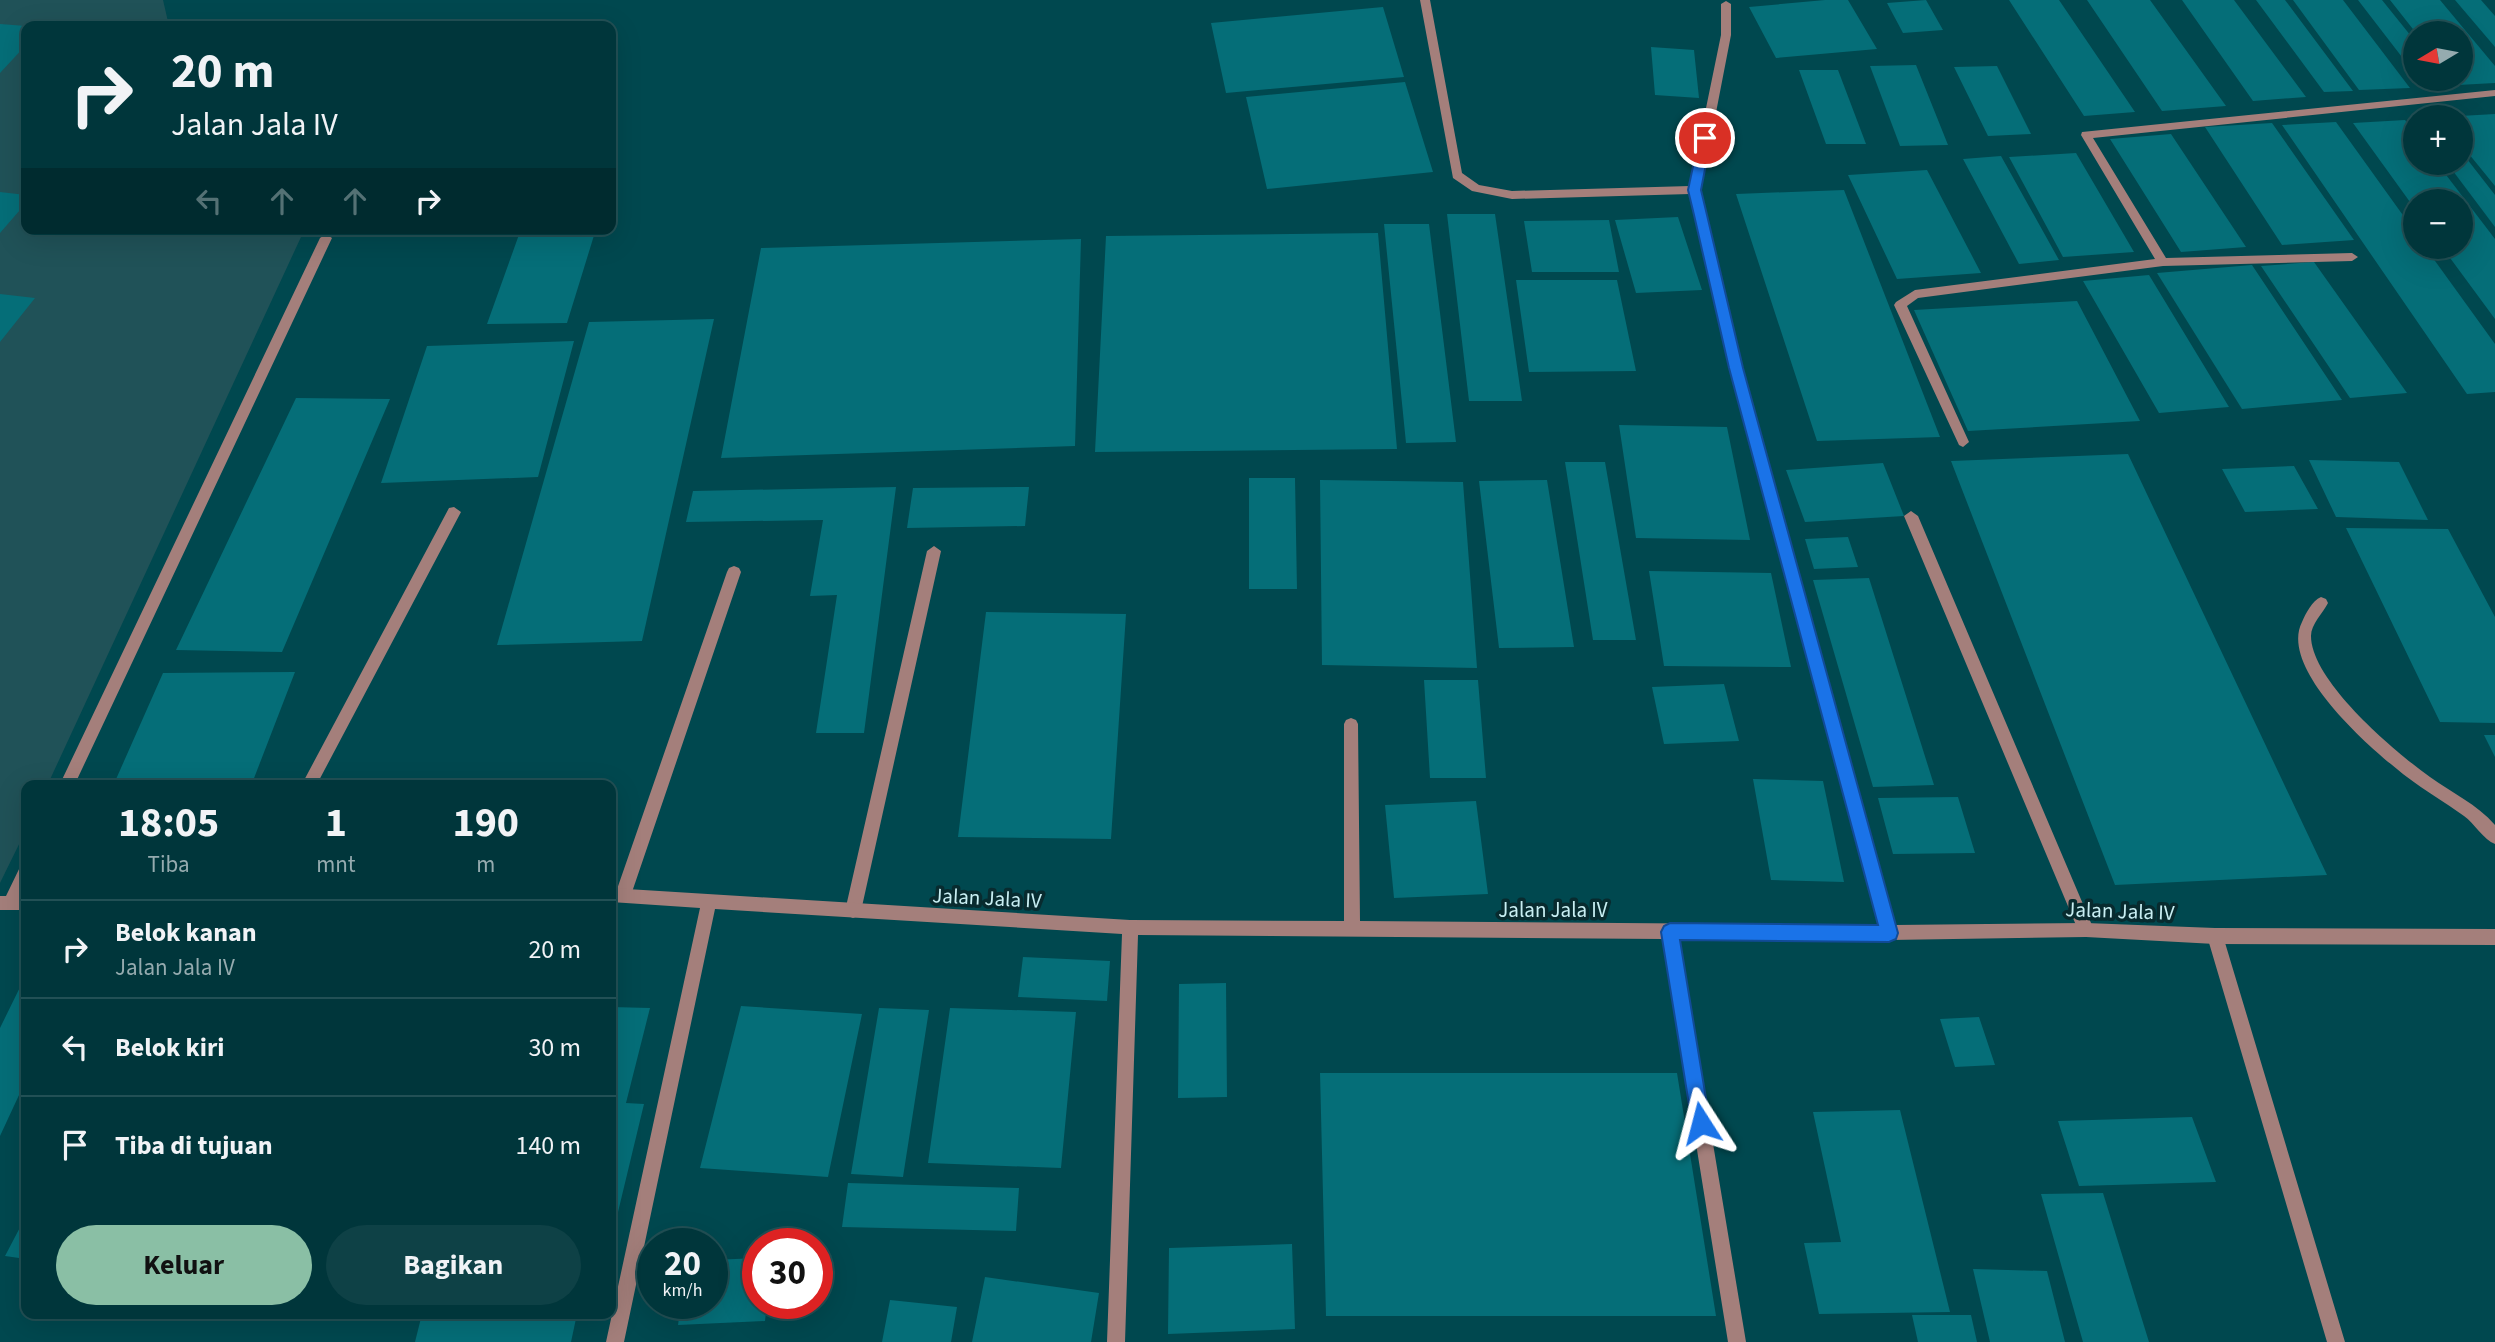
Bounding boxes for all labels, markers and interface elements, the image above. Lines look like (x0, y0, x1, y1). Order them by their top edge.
north arrow (2403, 21, 2473, 91)
map controls (2403, 21, 2473, 259)
text: 20 m (171, 37, 275, 107)
icon: right (56, 49, 147, 140)
text: Jalan Jala IV (171, 102, 338, 148)
button: + (2403, 105, 2473, 175)
pin (1675, 108, 1735, 168)
icon: arrive (1686, 119, 1724, 157)
icon: left (190, 182, 228, 220)
icon: ahead (263, 182, 301, 220)
icon: ahead (336, 182, 374, 220)
icon: right (409, 182, 447, 220)
button: − (2403, 189, 2473, 259)
text: 18:05 (118, 793, 219, 853)
text: 1 (325, 793, 347, 853)
text: 190 (453, 793, 519, 853)
text: Tiba (148, 848, 190, 881)
text: mnt (316, 848, 356, 881)
text: m (476, 848, 495, 881)
street label: Jalan Jala IV (932, 880, 1043, 916)
street label: Jalan Jala IV (2065, 894, 2175, 928)
street label: Jalan Jala IV (1498, 895, 1608, 925)
text: Belok kanan (115, 914, 257, 951)
icon: right (56, 930, 94, 968)
text: 20 m (528, 931, 581, 968)
text: Jalan Jala IV (115, 951, 235, 984)
icon: left (56, 1028, 94, 1066)
text: Belok kiri (115, 1029, 224, 1066)
text: 30 m (528, 1029, 581, 1066)
position arrow (1664, 1086, 1738, 1160)
icon: arrive (56, 1126, 94, 1164)
text: Tiba di tujuan (115, 1127, 273, 1164)
text: 140 m (515, 1127, 581, 1164)
button: Keluar (56, 1225, 312, 1305)
button: Bagikan (326, 1225, 581, 1305)
speed limit sign: 30 (742, 1228, 833, 1319)
text: 20 (664, 1239, 701, 1289)
text: km/h (663, 1278, 702, 1303)

